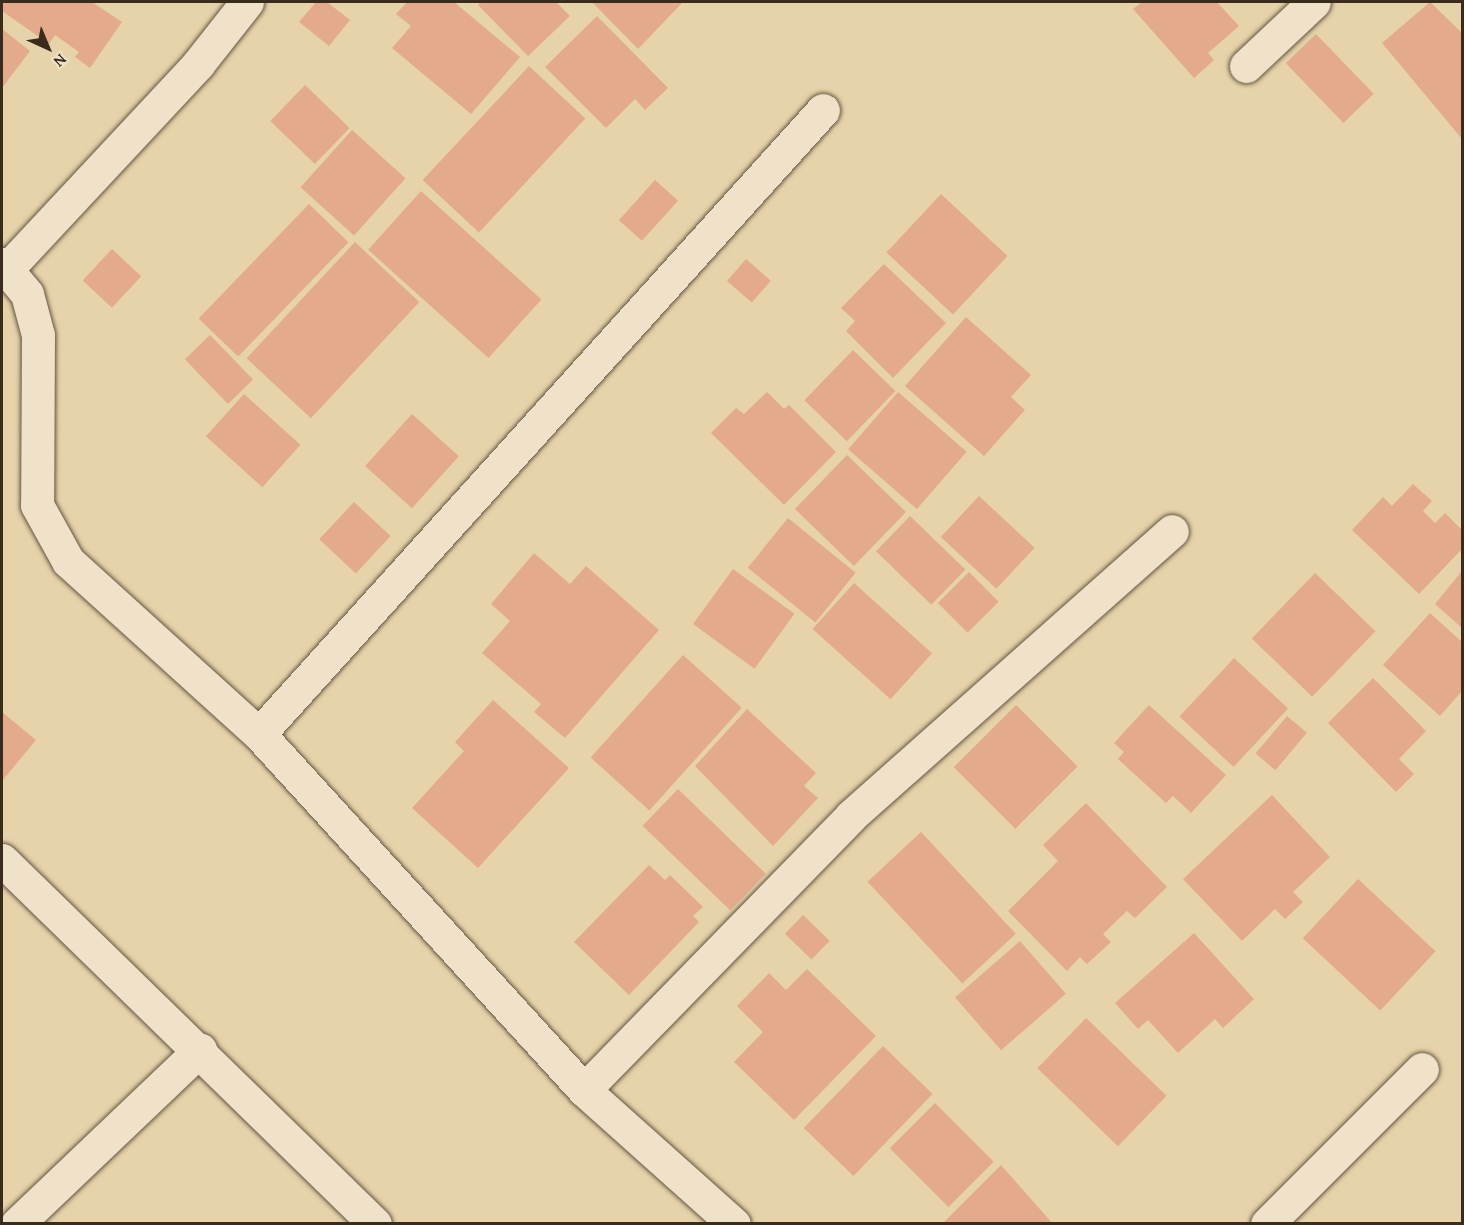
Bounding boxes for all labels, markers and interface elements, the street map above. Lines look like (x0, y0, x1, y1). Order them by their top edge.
north arrow (18, 18, 78, 78)
text: N (48, 49, 73, 73)

